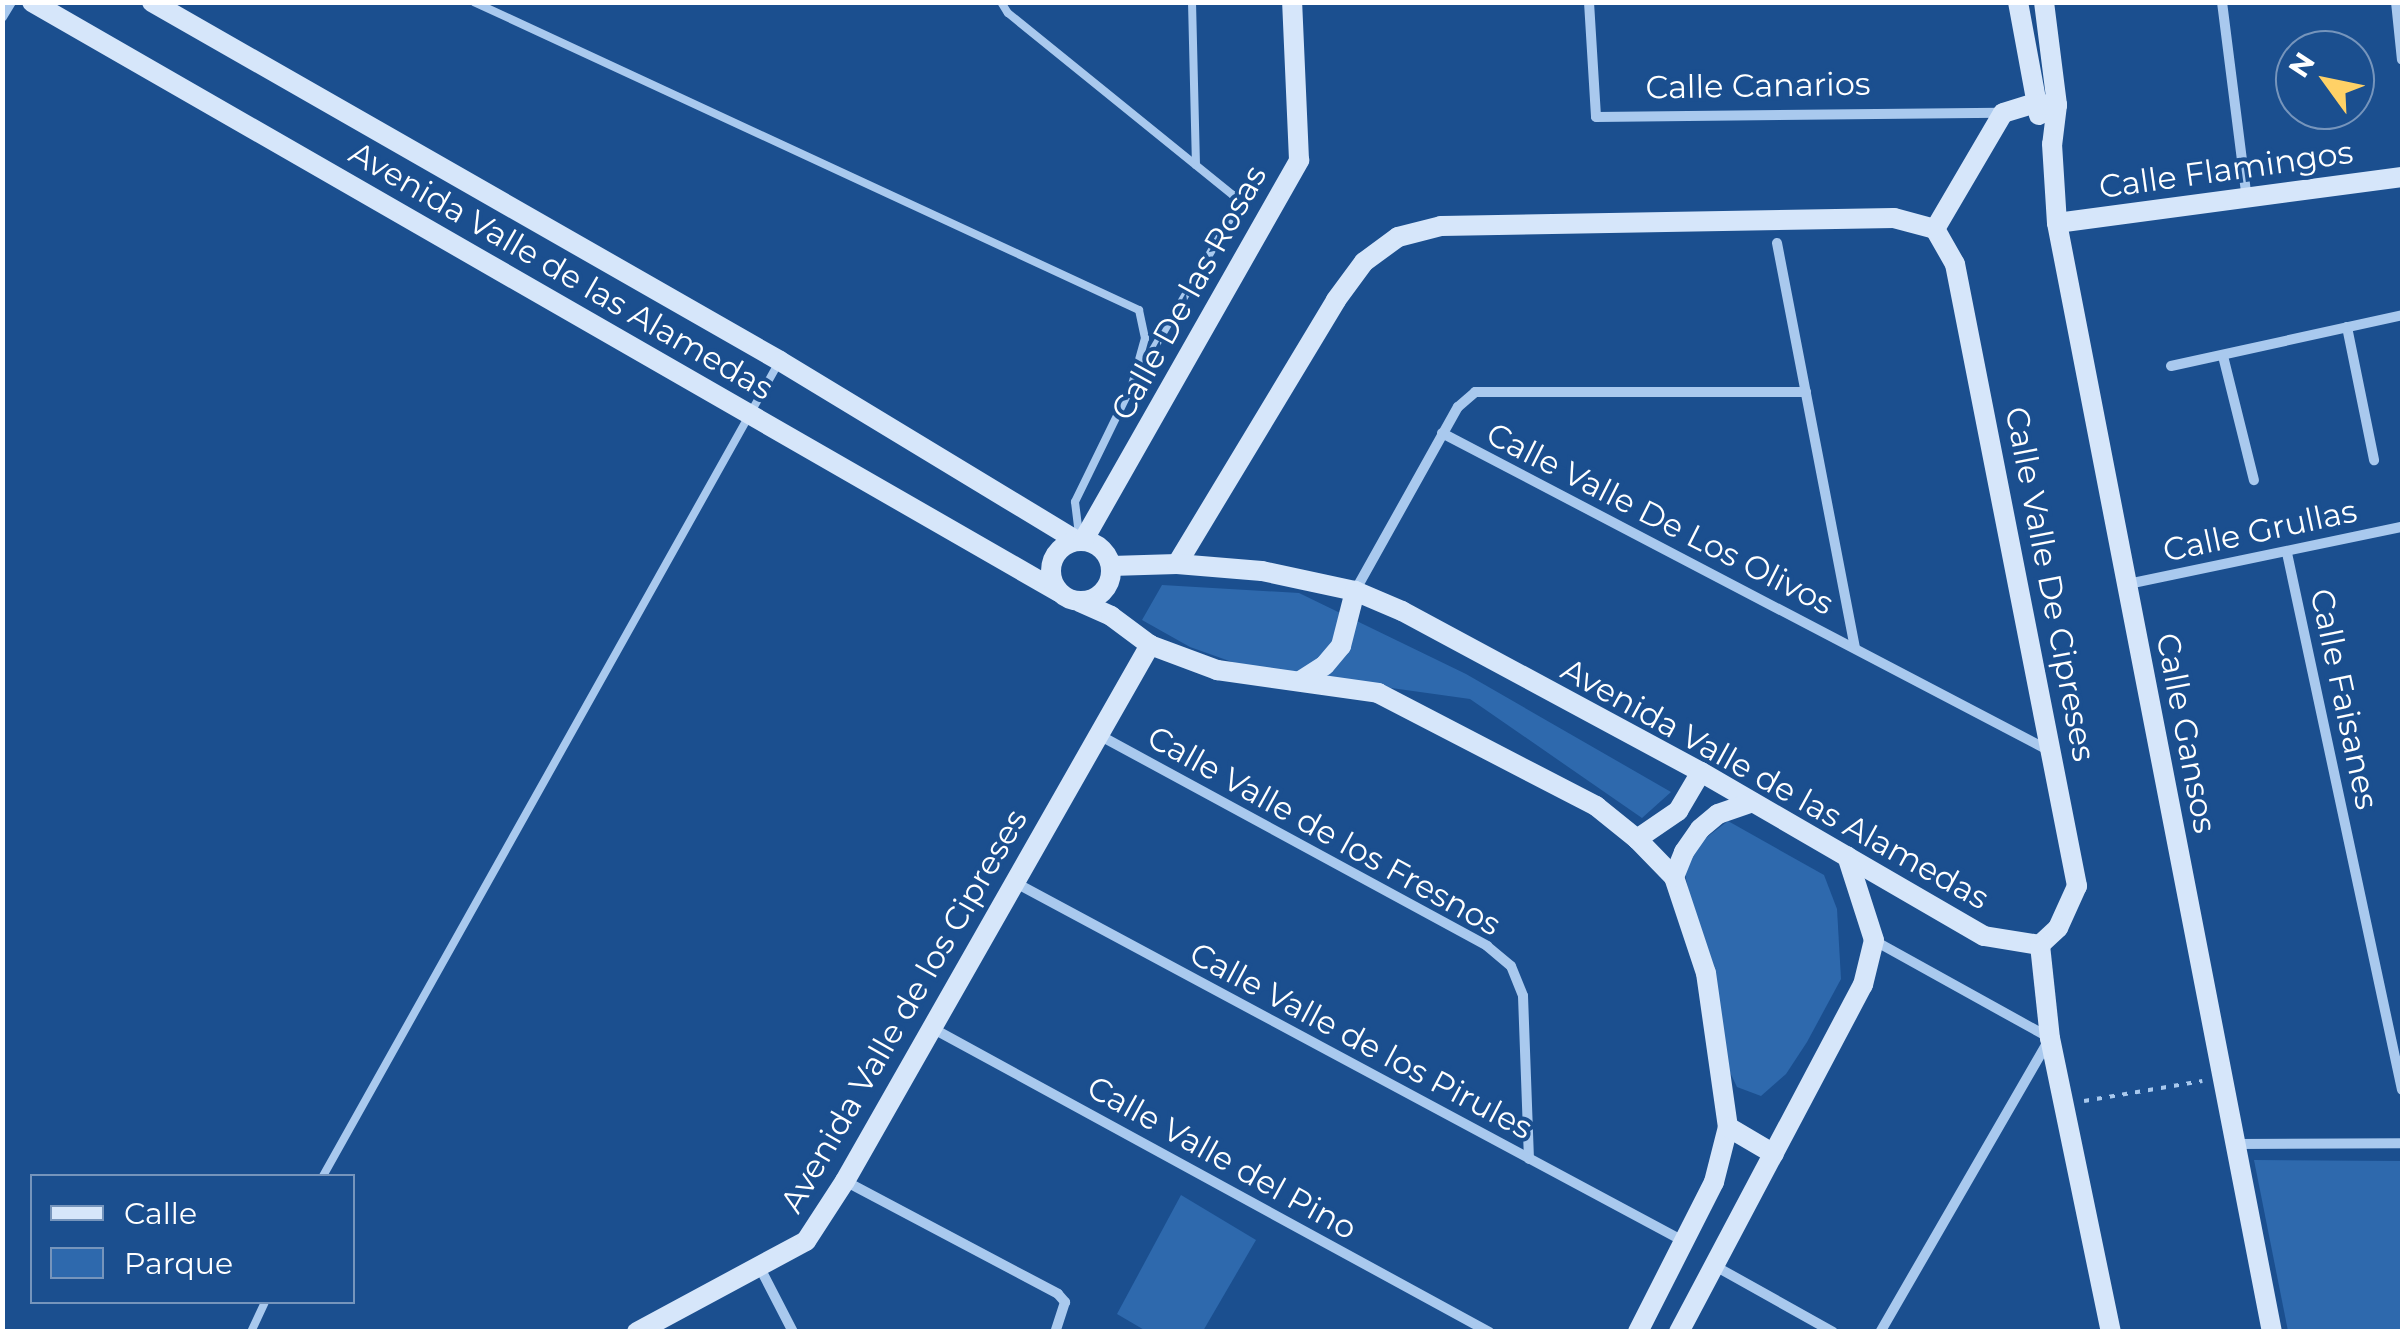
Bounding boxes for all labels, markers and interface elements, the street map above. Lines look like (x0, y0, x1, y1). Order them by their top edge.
north arrow (2275, 30, 2375, 130)
text: N (2281, 46, 2322, 83)
street label: Calle Canarios (1645, 65, 1871, 107)
street label: Calle Flamingos (2097, 133, 2355, 207)
street label: Avenida Valle de las Alamedas (342, 134, 780, 408)
street label: Calle De las Rosas (1103, 159, 1275, 427)
street label: Calle Valle De Cipreses (1997, 404, 2103, 764)
street label: Calle Valle De Los Olivos (1480, 415, 1840, 623)
street label: Calle Grullas (2160, 492, 2360, 570)
street label: Calle Faisanes (2302, 585, 2386, 813)
street label: Calle Gansos (2148, 630, 2224, 836)
street label: Avenida Valle de las Alamedas (1555, 650, 1995, 918)
street label: Calle Valle de los Fresnos (1141, 718, 1507, 944)
street label: Avenida Valle de los Cipreses (773, 803, 1035, 1219)
street label: Calle Valle de los Pirules (1183, 934, 1539, 1148)
street label: Calle Valle del Pino (1081, 1068, 1363, 1248)
legend (30, 1174, 355, 1304)
text: Calle (124, 1195, 197, 1232)
text: Parque (124, 1245, 233, 1282)

